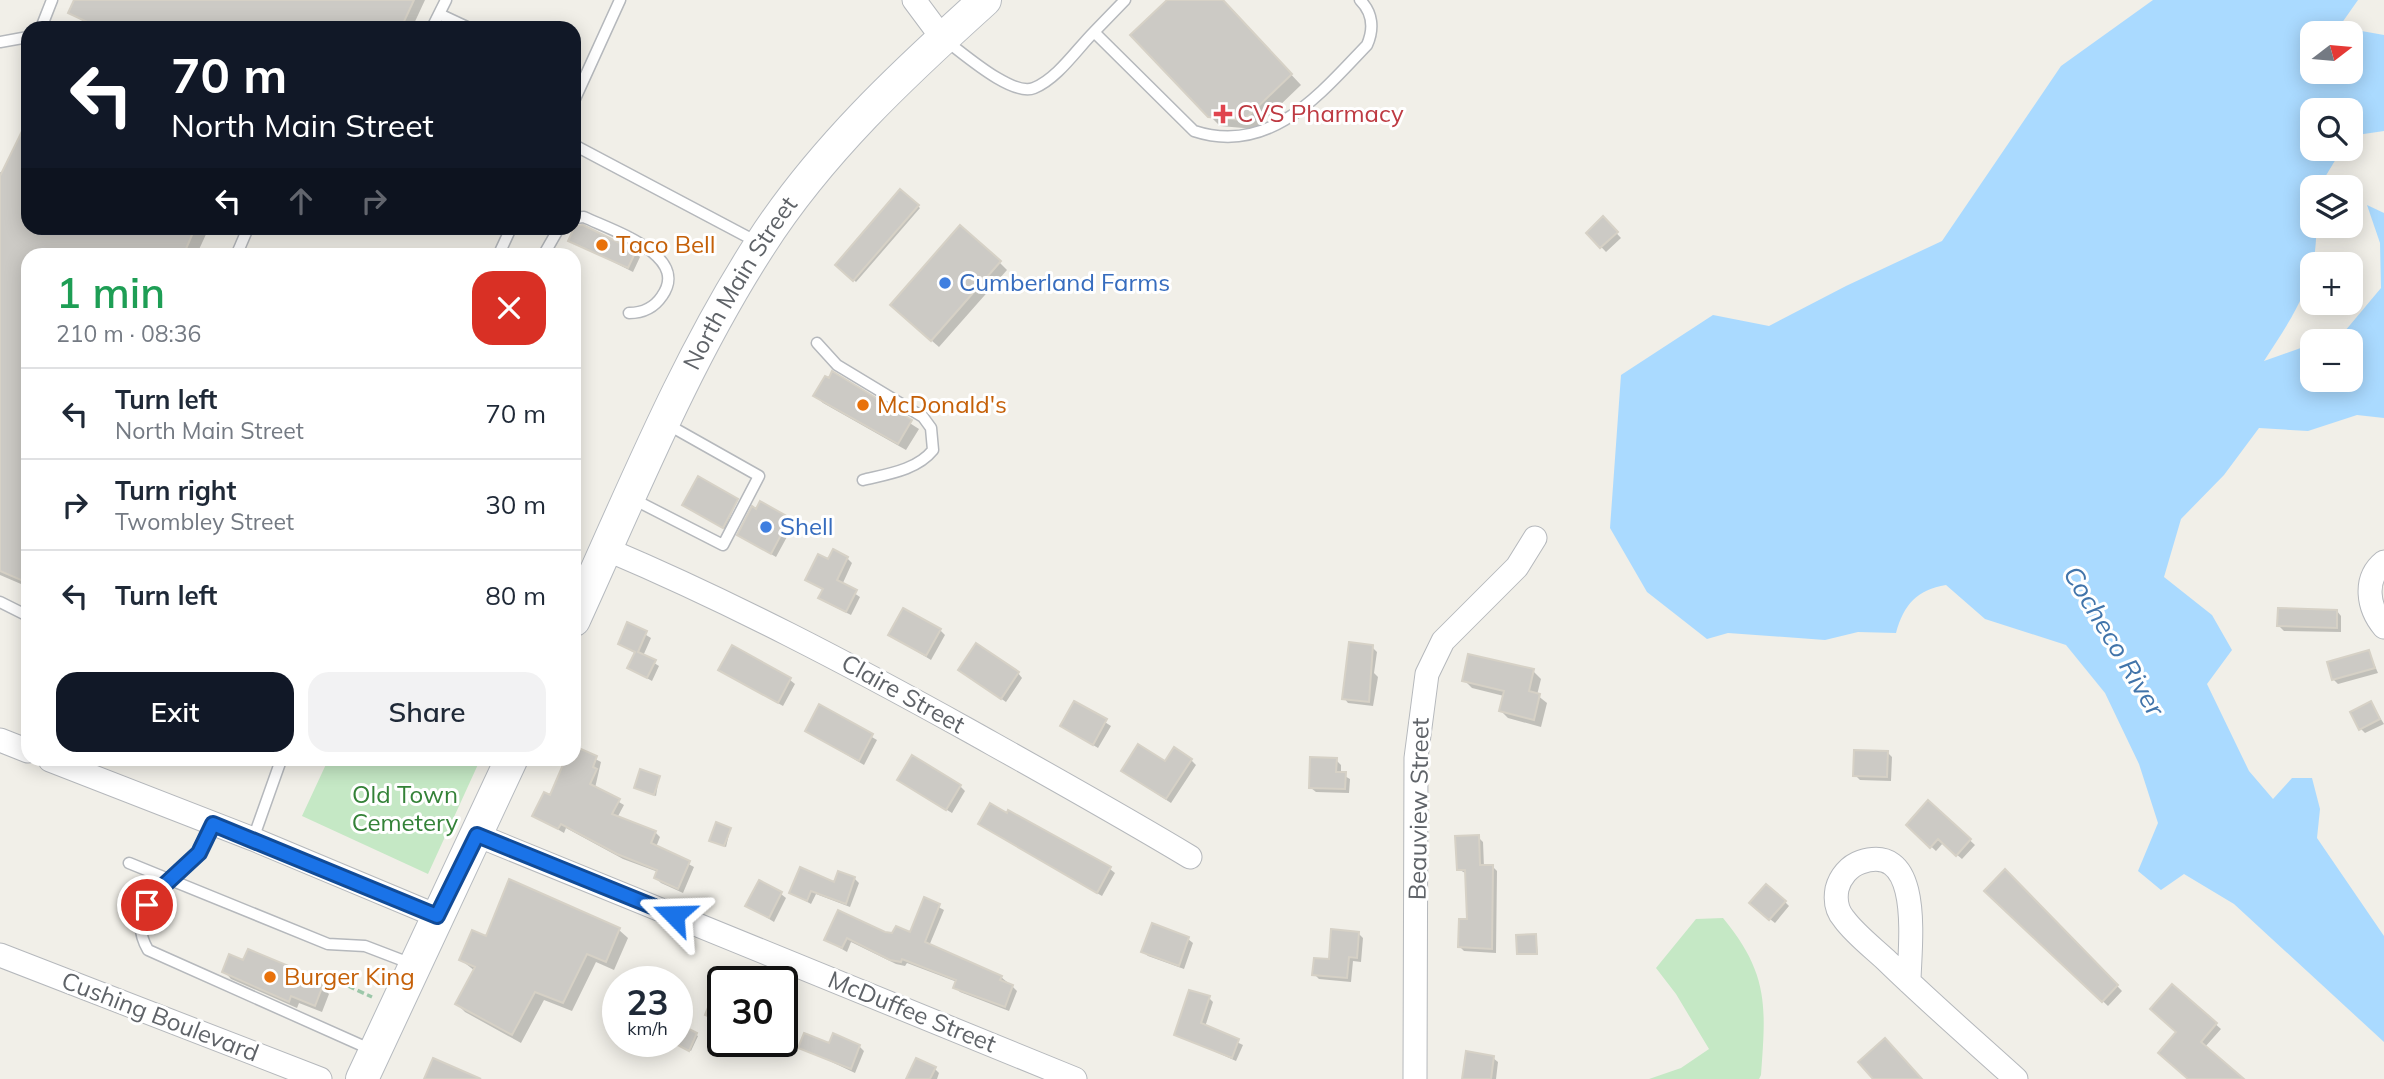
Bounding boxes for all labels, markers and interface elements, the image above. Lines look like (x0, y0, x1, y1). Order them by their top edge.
north arrow (2300, 21, 2362, 84)
map controls (2300, 21, 2363, 392)
text: 70 m (171, 44, 287, 105)
icon: left (56, 49, 147, 140)
place label: CVS Pharmacy (1237, 98, 1404, 128)
button: search (2300, 98, 2363, 161)
text: North Main Street (171, 105, 434, 145)
marker: CVS Pharmacy (1215, 106, 1231, 122)
button: layers (2300, 175, 2363, 238)
icon: left (209, 182, 247, 220)
icon: ahead (282, 182, 320, 220)
icon: right (355, 182, 393, 220)
street label: North Main Street (676, 190, 803, 374)
place label: Taco Bell (616, 229, 715, 259)
marker: Taco Bell (594, 237, 610, 253)
button: + (2300, 252, 2363, 315)
text: 1 min (56, 266, 165, 319)
place label: Cumberland Farms (959, 267, 1170, 297)
button: close (472, 271, 546, 345)
marker: Cumberland Farms (937, 275, 953, 291)
text: 210 m · 08:36 (56, 319, 201, 348)
button: − (2300, 329, 2363, 392)
text: Turn left (115, 383, 217, 416)
place label: McDonald's (877, 389, 1007, 419)
icon: left (56, 395, 94, 433)
text: 70 m (485, 397, 546, 430)
marker: McDonald's (855, 397, 871, 413)
text: North Main Street (115, 416, 304, 445)
text: Turn right (115, 474, 236, 507)
icon: right (56, 486, 94, 524)
text: 30 m (485, 488, 546, 521)
text: Twombley Street (115, 507, 294, 536)
place label: Shell (780, 511, 834, 541)
marker: Shell (758, 519, 774, 535)
water label: Cocheco River (2057, 560, 2173, 723)
icon: left (56, 577, 94, 615)
text: Turn left (115, 579, 217, 612)
text: 80 m (485, 579, 546, 612)
street label: Claire Street (837, 647, 970, 739)
button: Exit (56, 672, 294, 752)
button: Share (308, 672, 546, 752)
street label: Beauview Street (1401, 717, 1435, 900)
park label: Old Town Cemetery (352, 779, 458, 837)
pin (117, 875, 177, 935)
position arrow (637, 878, 711, 952)
icon: arrive (128, 886, 166, 924)
place label: Burger King (284, 961, 415, 991)
street label: McDuffee Street (824, 964, 1001, 1058)
street label: Cushing Boulevard (58, 965, 263, 1067)
speed limit sign: 30 (707, 966, 798, 1057)
marker: Burger King (262, 969, 278, 985)
text: 23 (626, 980, 669, 1024)
text: km/h (627, 1017, 668, 1040)

